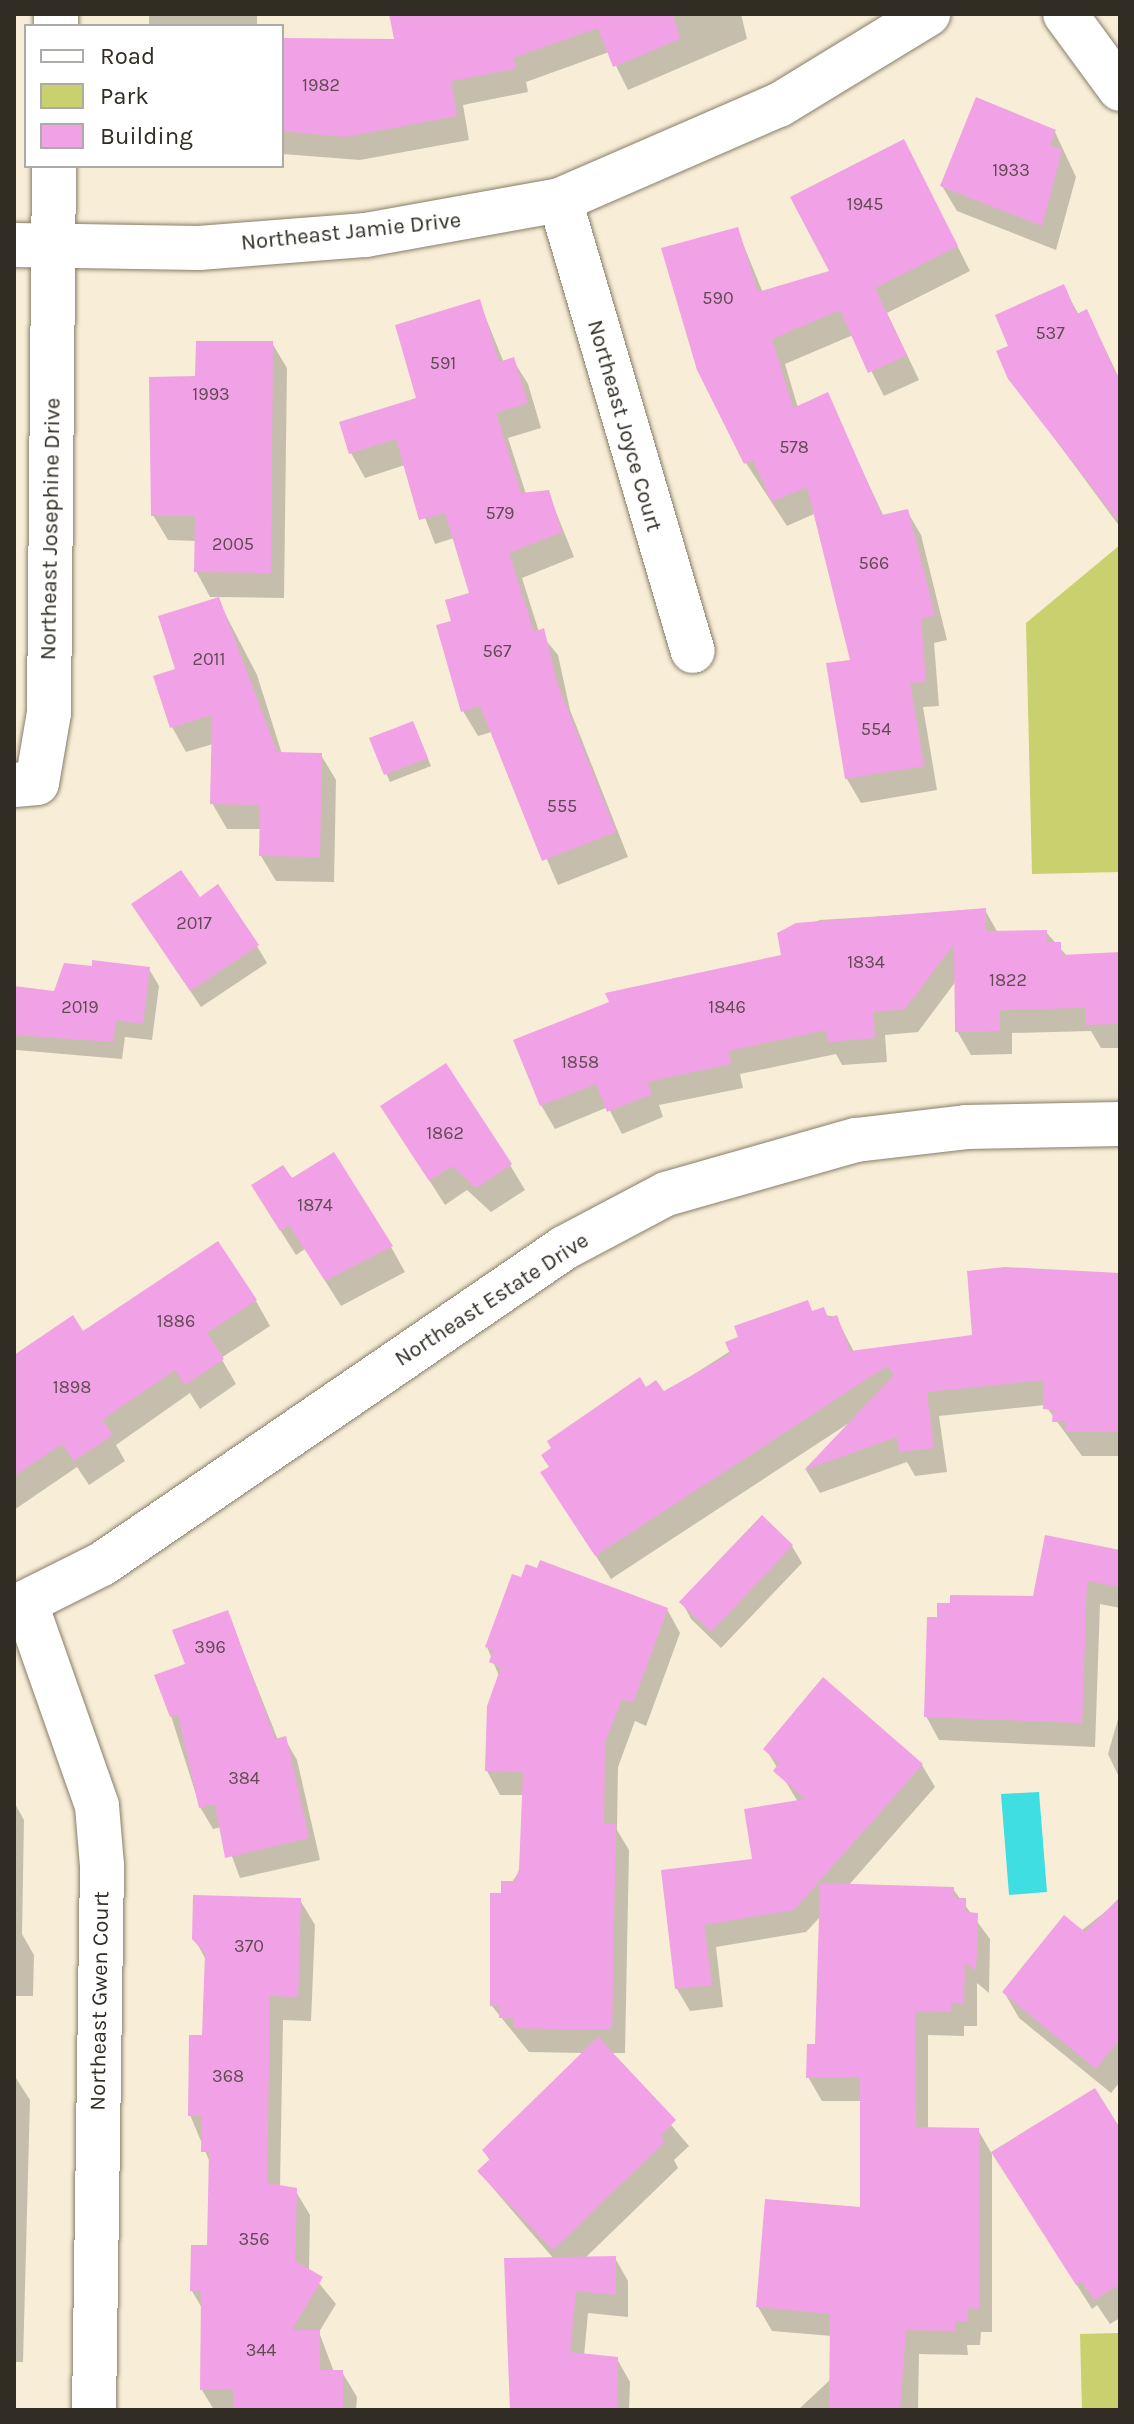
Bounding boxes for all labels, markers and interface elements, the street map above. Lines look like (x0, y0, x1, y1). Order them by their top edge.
legend (24, 24, 284, 168)
text: Road (100, 42, 155, 70)
house number: 1982 (302, 74, 340, 96)
text: Park (100, 82, 149, 110)
text: Building (100, 122, 193, 150)
house number: 1933 (992, 159, 1030, 181)
house number: 1945 (847, 193, 883, 215)
street label: Northeast Jamie Drive (240, 207, 462, 257)
house number: 590 (702, 287, 734, 309)
street label: Northeast Joyce Court (581, 317, 667, 535)
house number: 537 (1035, 322, 1065, 344)
house number: 591 (430, 352, 456, 374)
house number: 1993 (192, 383, 230, 405)
street label: Northeast Josephine Drive (36, 397, 66, 661)
house number: 578 (779, 436, 809, 458)
house number: 579 (485, 502, 515, 524)
house number: 2005 (212, 533, 254, 555)
house number: 566 (859, 552, 889, 574)
house number: 567 (483, 640, 511, 662)
house number: 2011 (192, 648, 226, 670)
house number: 554 (861, 718, 891, 740)
house number: 555 (547, 795, 577, 817)
house number: 2017 (176, 912, 212, 934)
house number: 1834 (847, 951, 885, 973)
house number: 1822 (989, 969, 1027, 991)
house number: 2019 (61, 996, 99, 1018)
house number: 1846 (708, 996, 746, 1018)
house number: 1858 (561, 1051, 599, 1073)
house number: 1862 (426, 1122, 464, 1144)
house number: 1874 (297, 1194, 333, 1216)
street label: Northeast Estate Drive (390, 1228, 594, 1372)
house number: 1886 (157, 1310, 195, 1332)
house number: 1898 (53, 1376, 91, 1398)
house number: 396 (194, 1636, 226, 1658)
house number: 384 (228, 1767, 260, 1789)
street label: Northeast Gwen Court (85, 1891, 115, 2111)
house number: 370 (234, 1935, 264, 1957)
house number: 368 (212, 2065, 244, 2087)
house number: 356 (238, 2228, 270, 2250)
house number: 344 (246, 2339, 276, 2361)

